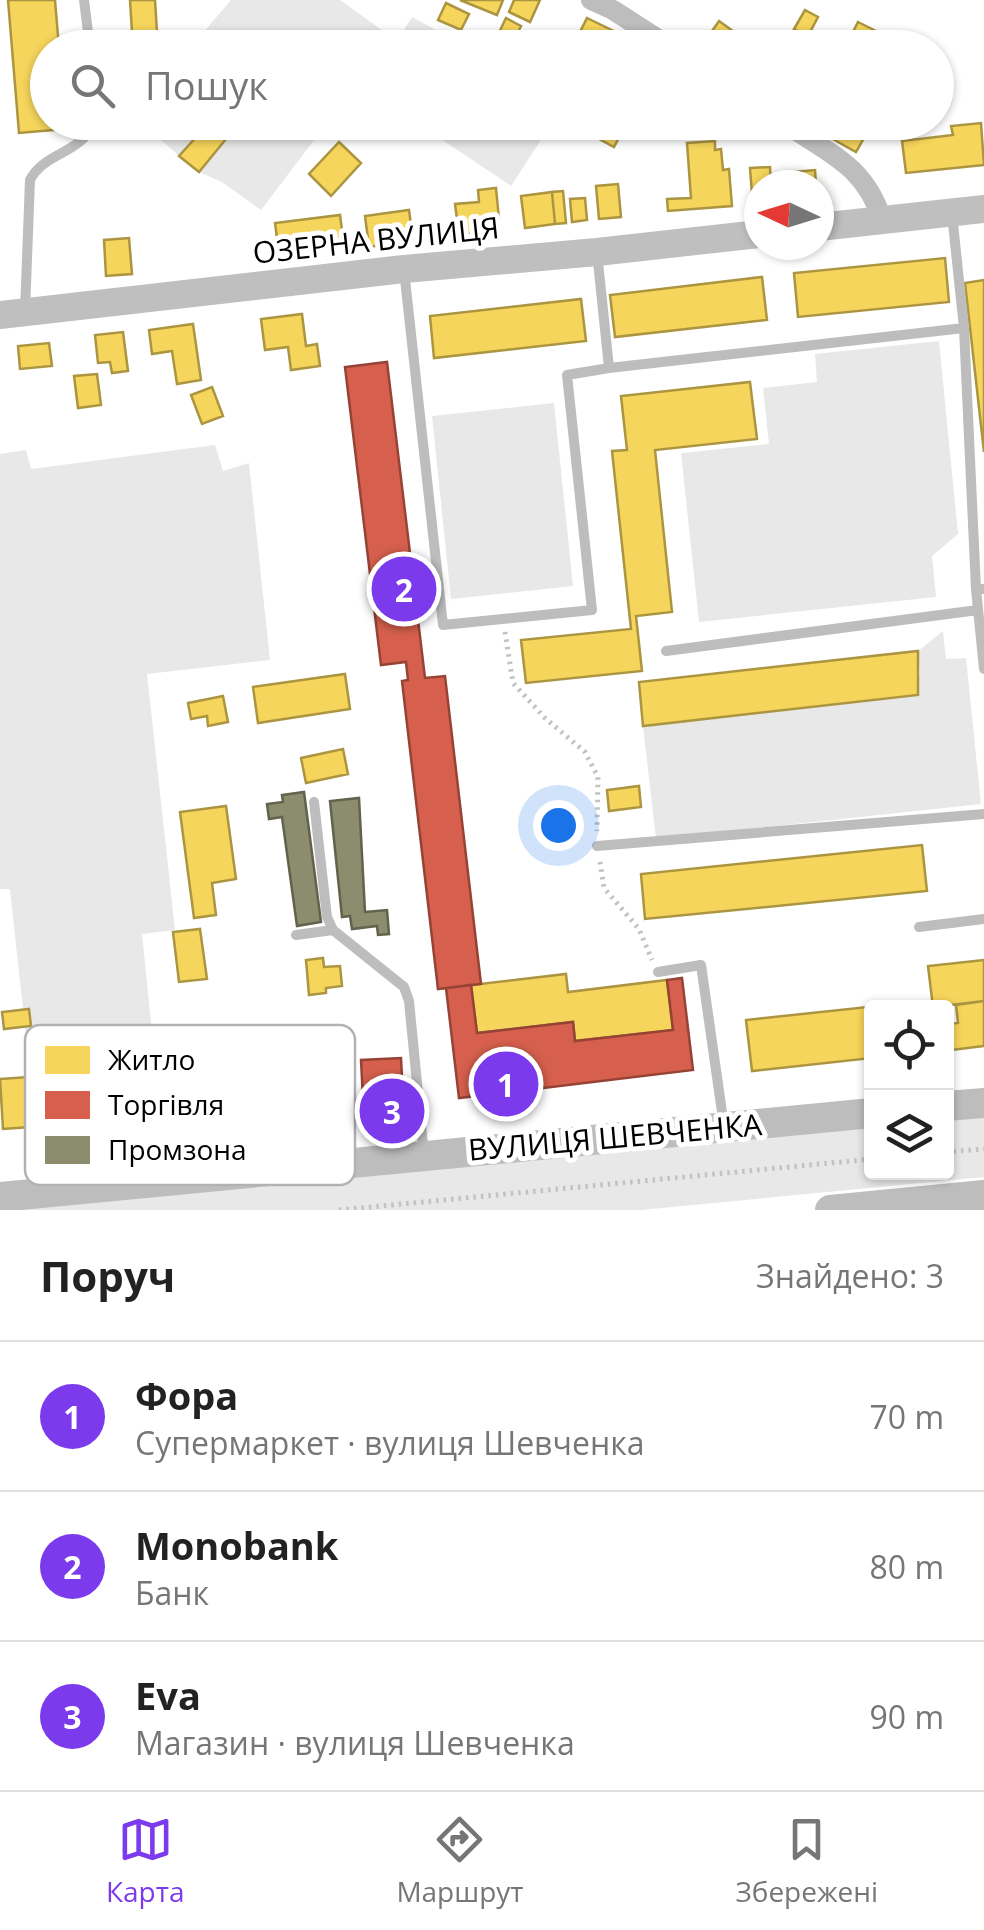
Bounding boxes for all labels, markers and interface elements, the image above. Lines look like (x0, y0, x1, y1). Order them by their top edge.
search box (30, 30, 954, 140)
icon: search (65, 58, 120, 113)
text: Пошук (145, 59, 268, 111)
north arrow (744, 170, 834, 260)
street label: ОЗЕРНА ВУЛИЦЯ (251, 206, 501, 273)
pin: 2 (372, 552, 436, 626)
your location (533, 800, 584, 851)
map controls (864, 1000, 954, 1180)
button: locate (864, 1000, 954, 1090)
legend (25, 1025, 355, 1185)
text: Житло (108, 1040, 195, 1078)
pin: 1 (474, 1046, 538, 1122)
pin: 3 (360, 1074, 424, 1148)
text: Торгівля (108, 1085, 224, 1123)
button: layers (864, 1090, 954, 1180)
street label: ВУЛИЦЯ ШЕВЧЕНКА (466, 1103, 763, 1170)
text: Промзона (108, 1130, 247, 1168)
text: Поруч (40, 1247, 175, 1304)
text: Знайдено: 3 (756, 1254, 944, 1297)
text: Фора (135, 1369, 238, 1421)
text: 1 (63, 1395, 82, 1438)
text: 70 m (869, 1395, 944, 1438)
text: Супермаркет · вулиця Шевченка (135, 1421, 644, 1464)
text: Monobank (135, 1519, 338, 1571)
text: 2 (63, 1545, 82, 1588)
text: 80 m (869, 1545, 944, 1588)
text: Банк (135, 1571, 209, 1614)
text: Eva (135, 1669, 201, 1721)
text: 3 (63, 1695, 82, 1738)
text: 90 m (869, 1695, 944, 1738)
text: Магазин · вулиця Шевченка (135, 1721, 575, 1764)
tab: Карта (106, 1812, 184, 1910)
tab: Маршрут (396, 1812, 524, 1910)
tab: Збережені (735, 1812, 878, 1910)

